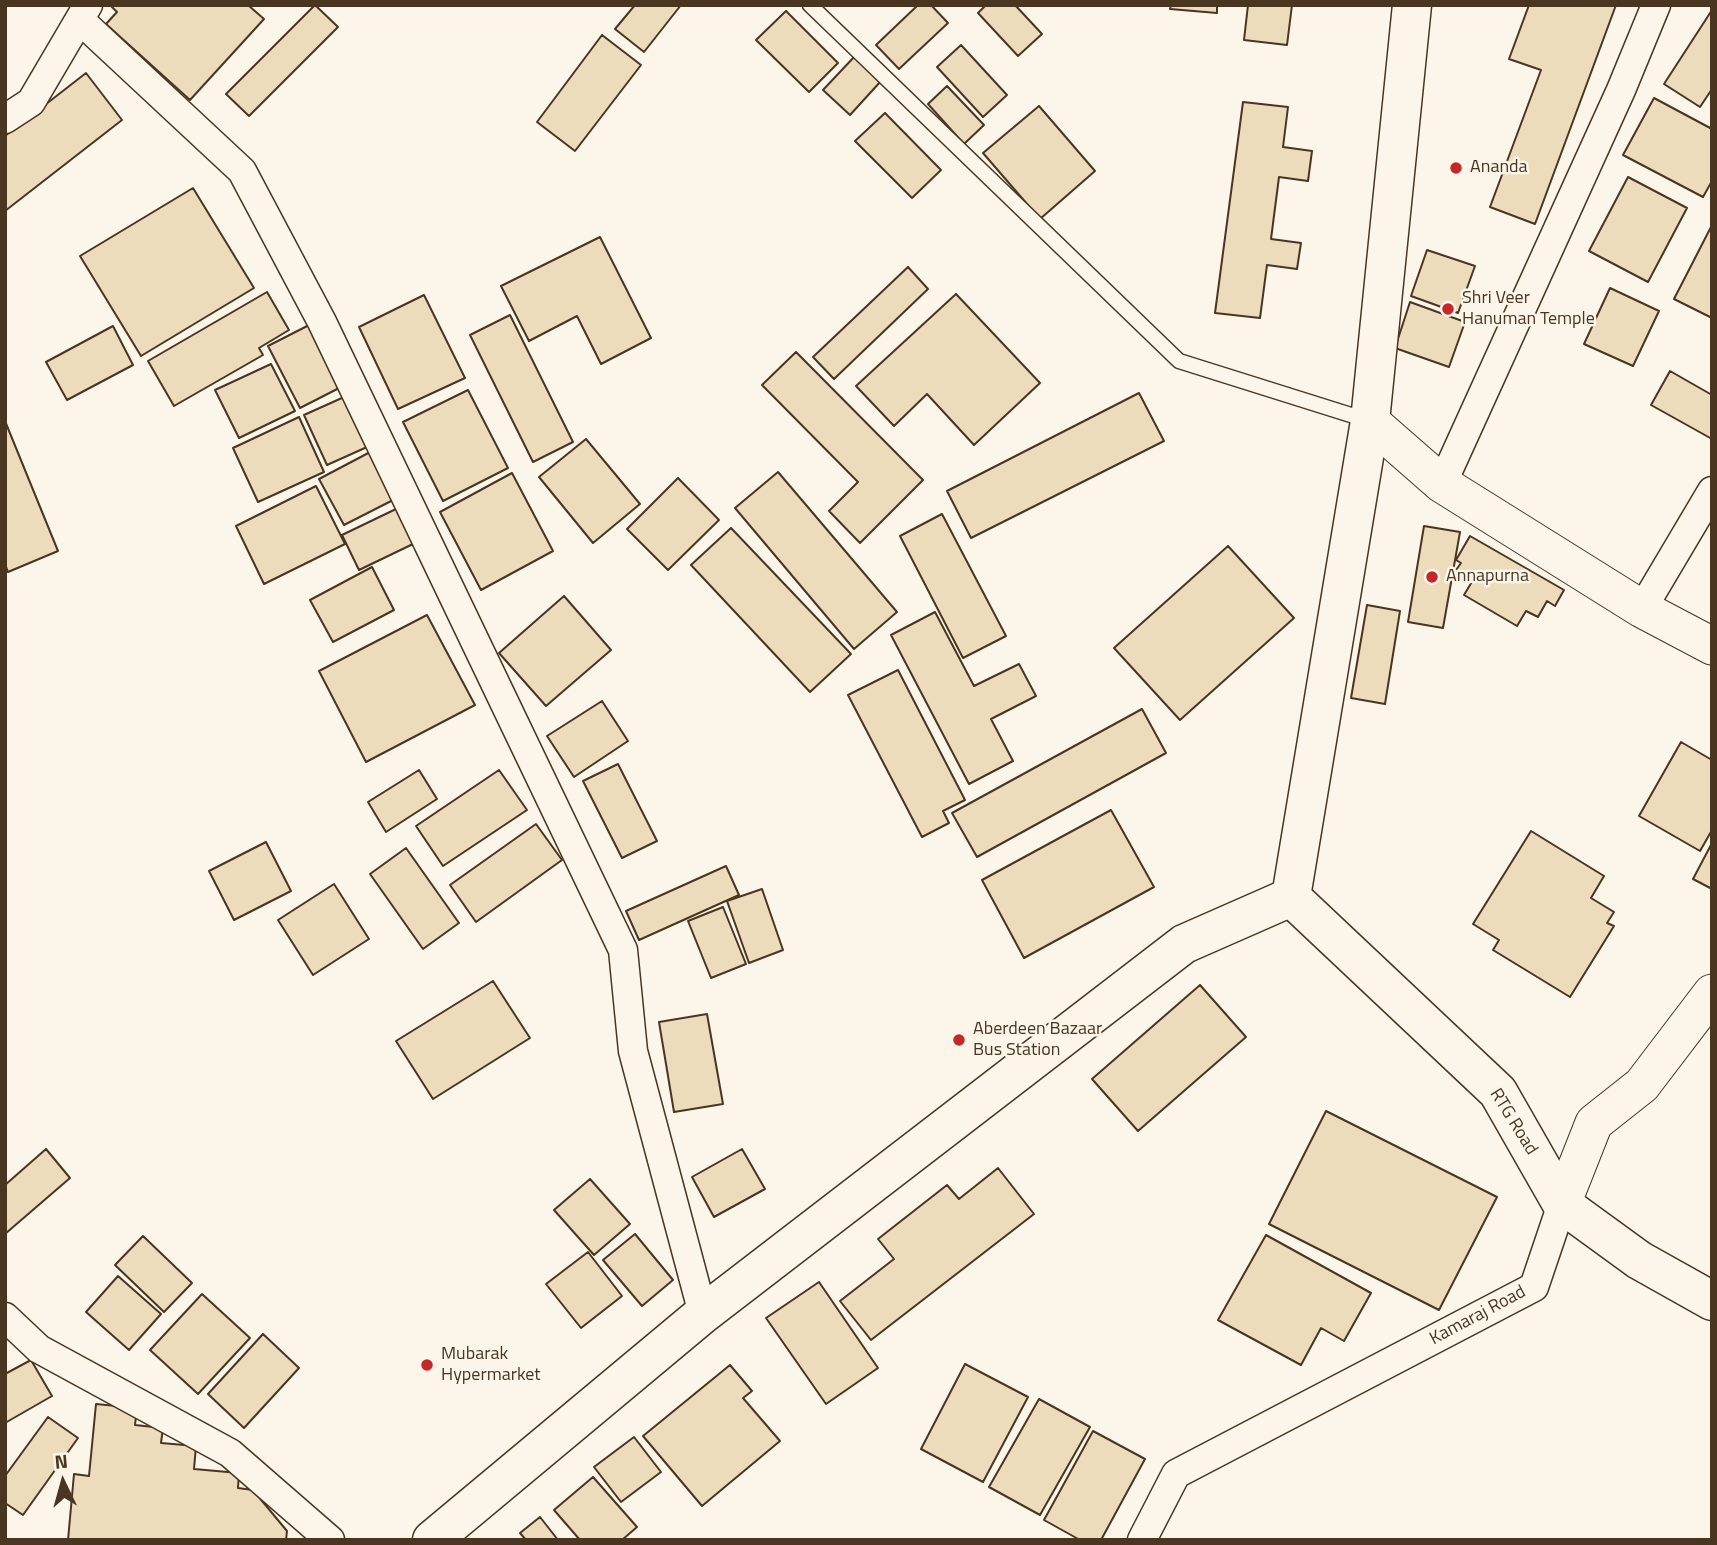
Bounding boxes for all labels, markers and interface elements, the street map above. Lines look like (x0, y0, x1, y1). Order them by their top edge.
place label: Ananda (1470, 157, 1528, 179)
marker: Ananda (1448, 160, 1464, 176)
place label: Shri Veer Hanuman Temple (1462, 288, 1595, 330)
marker: Shri Veer Hanuman Temple (1440, 301, 1456, 317)
place label: Annapurna (1446, 566, 1529, 588)
marker: Annapurna (1424, 569, 1440, 585)
place label: Aberdeen Bazaar Bus Station (973, 1019, 1102, 1062)
marker: Aberdeen Bazaar Bus Station (951, 1032, 967, 1048)
street label: RTG Road (1484, 1085, 1542, 1159)
street label: Kamaraj Road (1426, 1282, 1530, 1350)
place label: Mubarak Hypermarket (441, 1344, 541, 1386)
marker: Mubarak Hypermarket (419, 1357, 435, 1373)
text: N (53, 1446, 69, 1476)
north arrow (28, 1447, 98, 1517)

